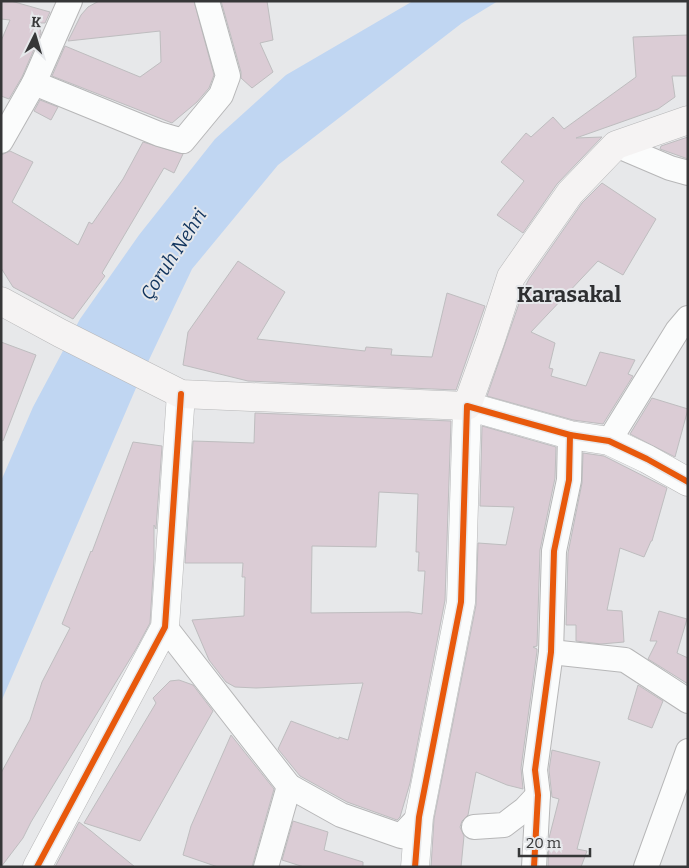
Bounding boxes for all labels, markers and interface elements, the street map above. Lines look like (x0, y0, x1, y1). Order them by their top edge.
north arrow (10, 10, 60, 60)
text: K (30, 14, 42, 31)
water label: Çoruh Nehri (135, 204, 211, 304)
district label: Karasakal (517, 281, 621, 308)
scale bar (519, 826, 590, 858)
text: 20 m (526, 834, 562, 852)

